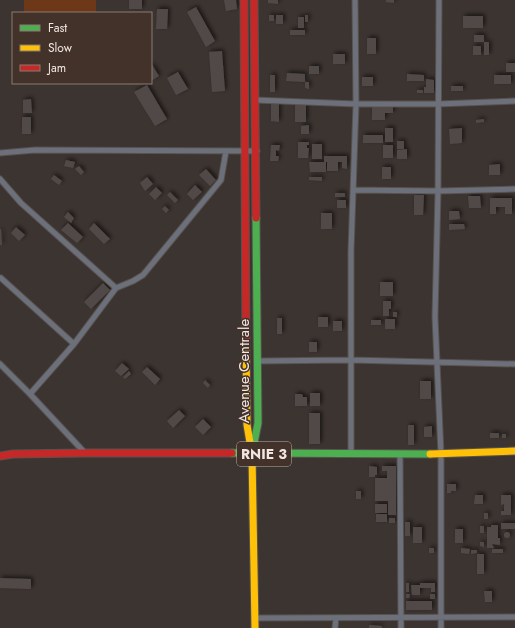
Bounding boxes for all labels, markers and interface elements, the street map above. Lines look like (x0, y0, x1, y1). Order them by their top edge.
legend (12, 12, 152, 84)
text: Fast (48, 19, 67, 37)
text: Slow (48, 39, 73, 57)
text: Jam (46, 59, 66, 77)
street label: Avenue Centrale (233, 319, 255, 423)
road number: RNIE 3 (237, 442, 291, 466)

